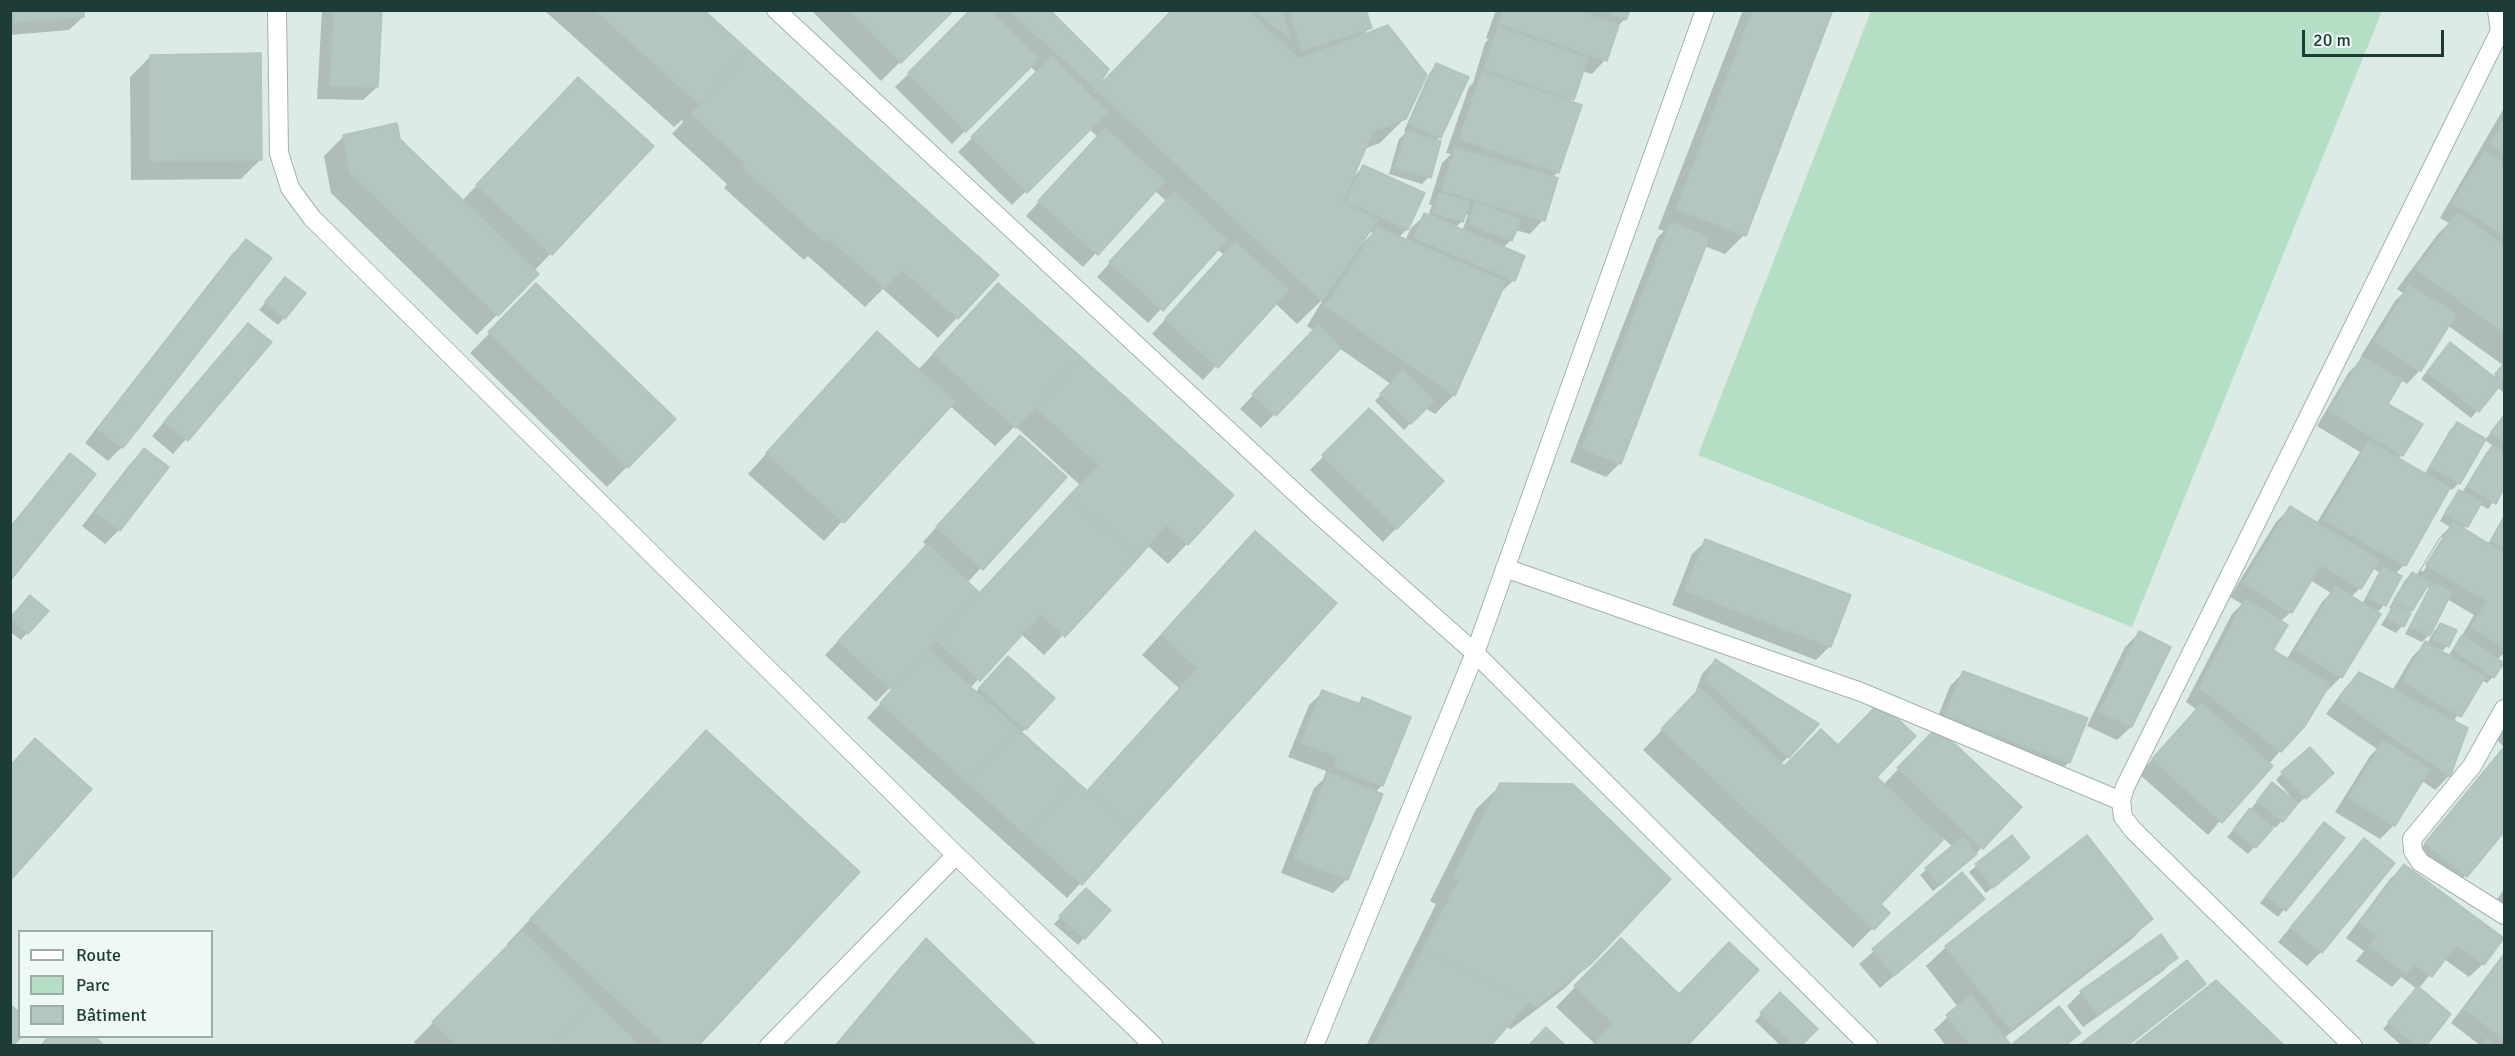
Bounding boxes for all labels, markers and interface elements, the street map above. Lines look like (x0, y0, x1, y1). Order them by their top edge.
scale bar (2305, 18, 2448, 56)
text: 20 m (2313, 29, 2351, 51)
legend (18, 930, 213, 1038)
text: Route (76, 944, 121, 966)
text: Parc (76, 974, 110, 996)
text: Bâtiment (76, 1004, 147, 1026)

